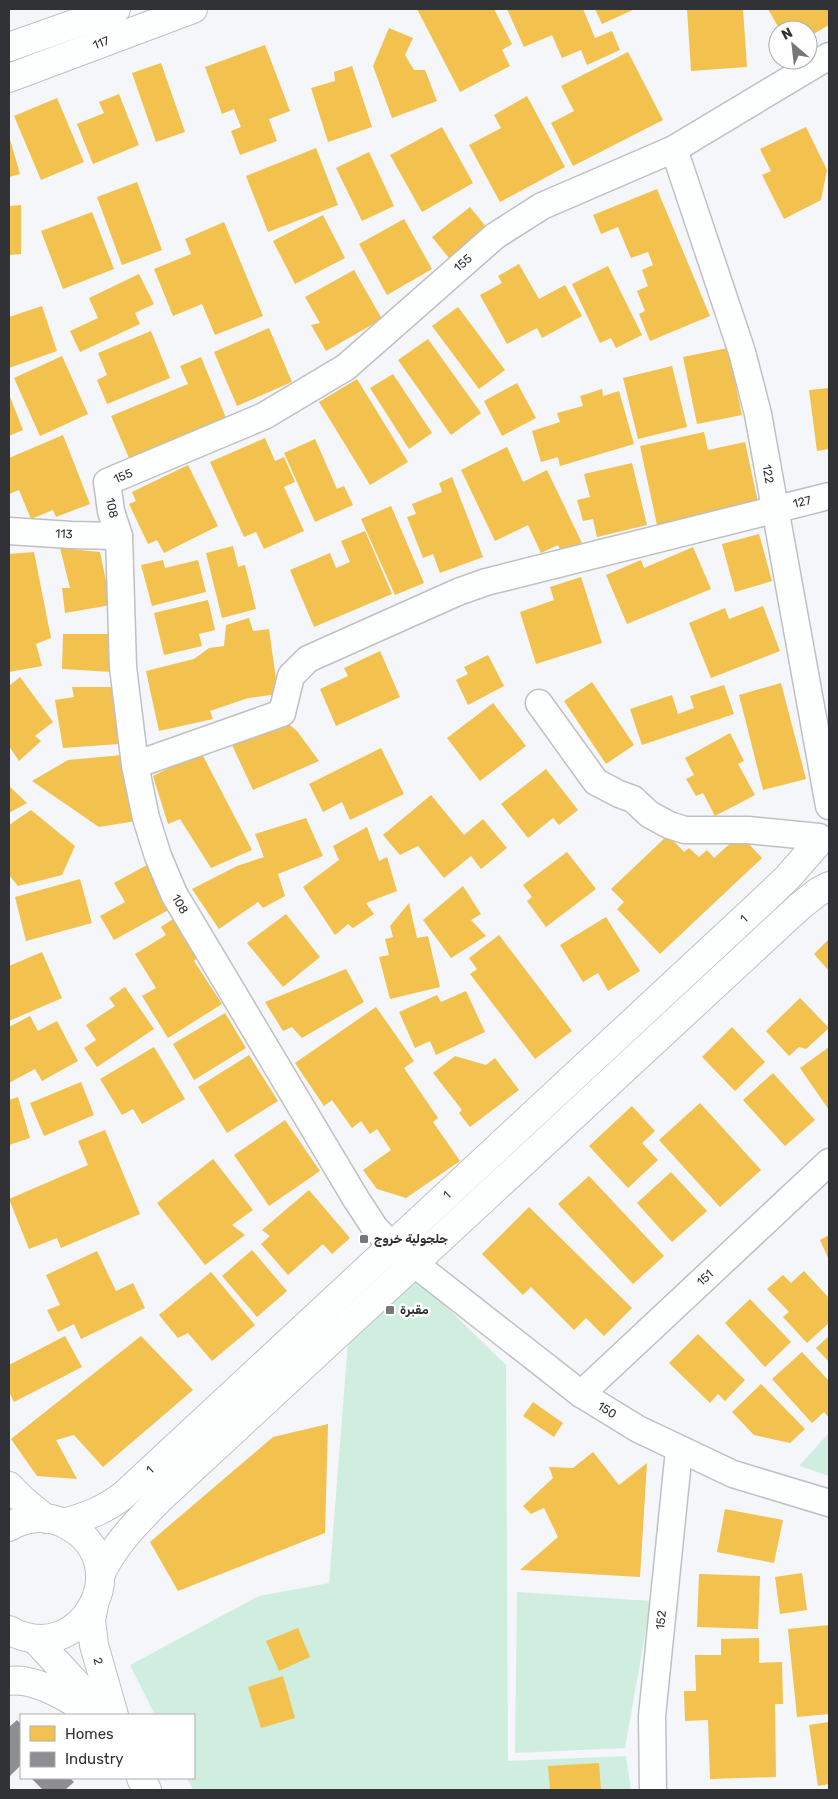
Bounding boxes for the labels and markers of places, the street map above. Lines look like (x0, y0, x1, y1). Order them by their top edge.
place label: جلجولية خروج (374, 1232, 448, 1247)
marker: جلجولية خروج (358, 1233, 370, 1245)
place label: مقبرة (400, 1303, 429, 1317)
marker: مقبرة (384, 1304, 396, 1316)

